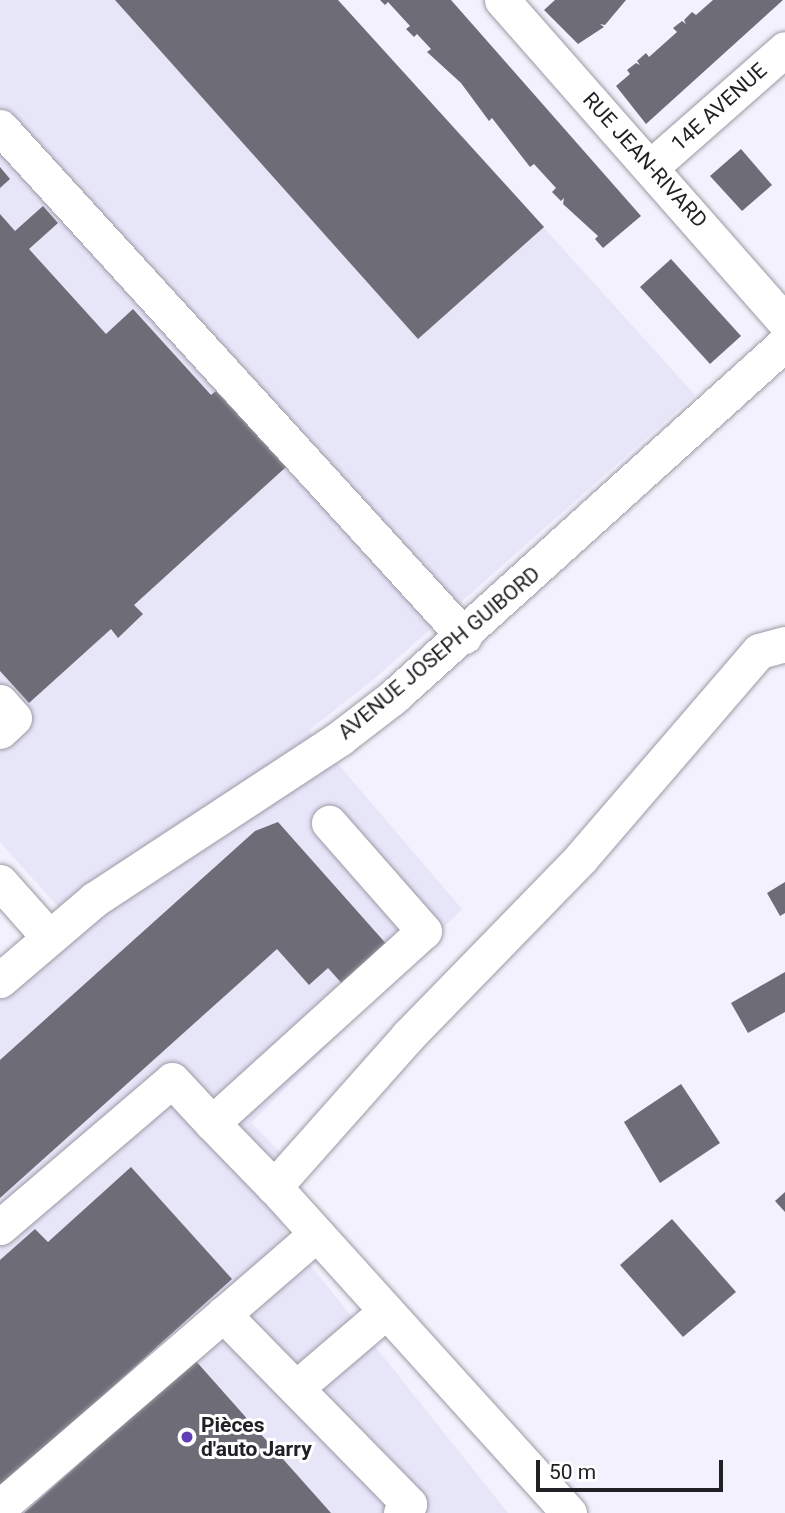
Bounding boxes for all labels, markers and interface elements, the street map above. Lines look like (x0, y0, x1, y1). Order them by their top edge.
street label: 14E AVENUE (666, 58, 772, 156)
street label: RUE JEAN-RIVARD (578, 87, 712, 233)
street label: AVENUE JOSEPH GUIBORD (333, 561, 545, 745)
place label: Pièces d'auto Jarry (201, 1412, 312, 1462)
marker: Pièces d'auto Jarry (179, 1429, 195, 1445)
scale bar (540, 1446, 727, 1490)
text: 50 m (549, 1460, 596, 1484)

